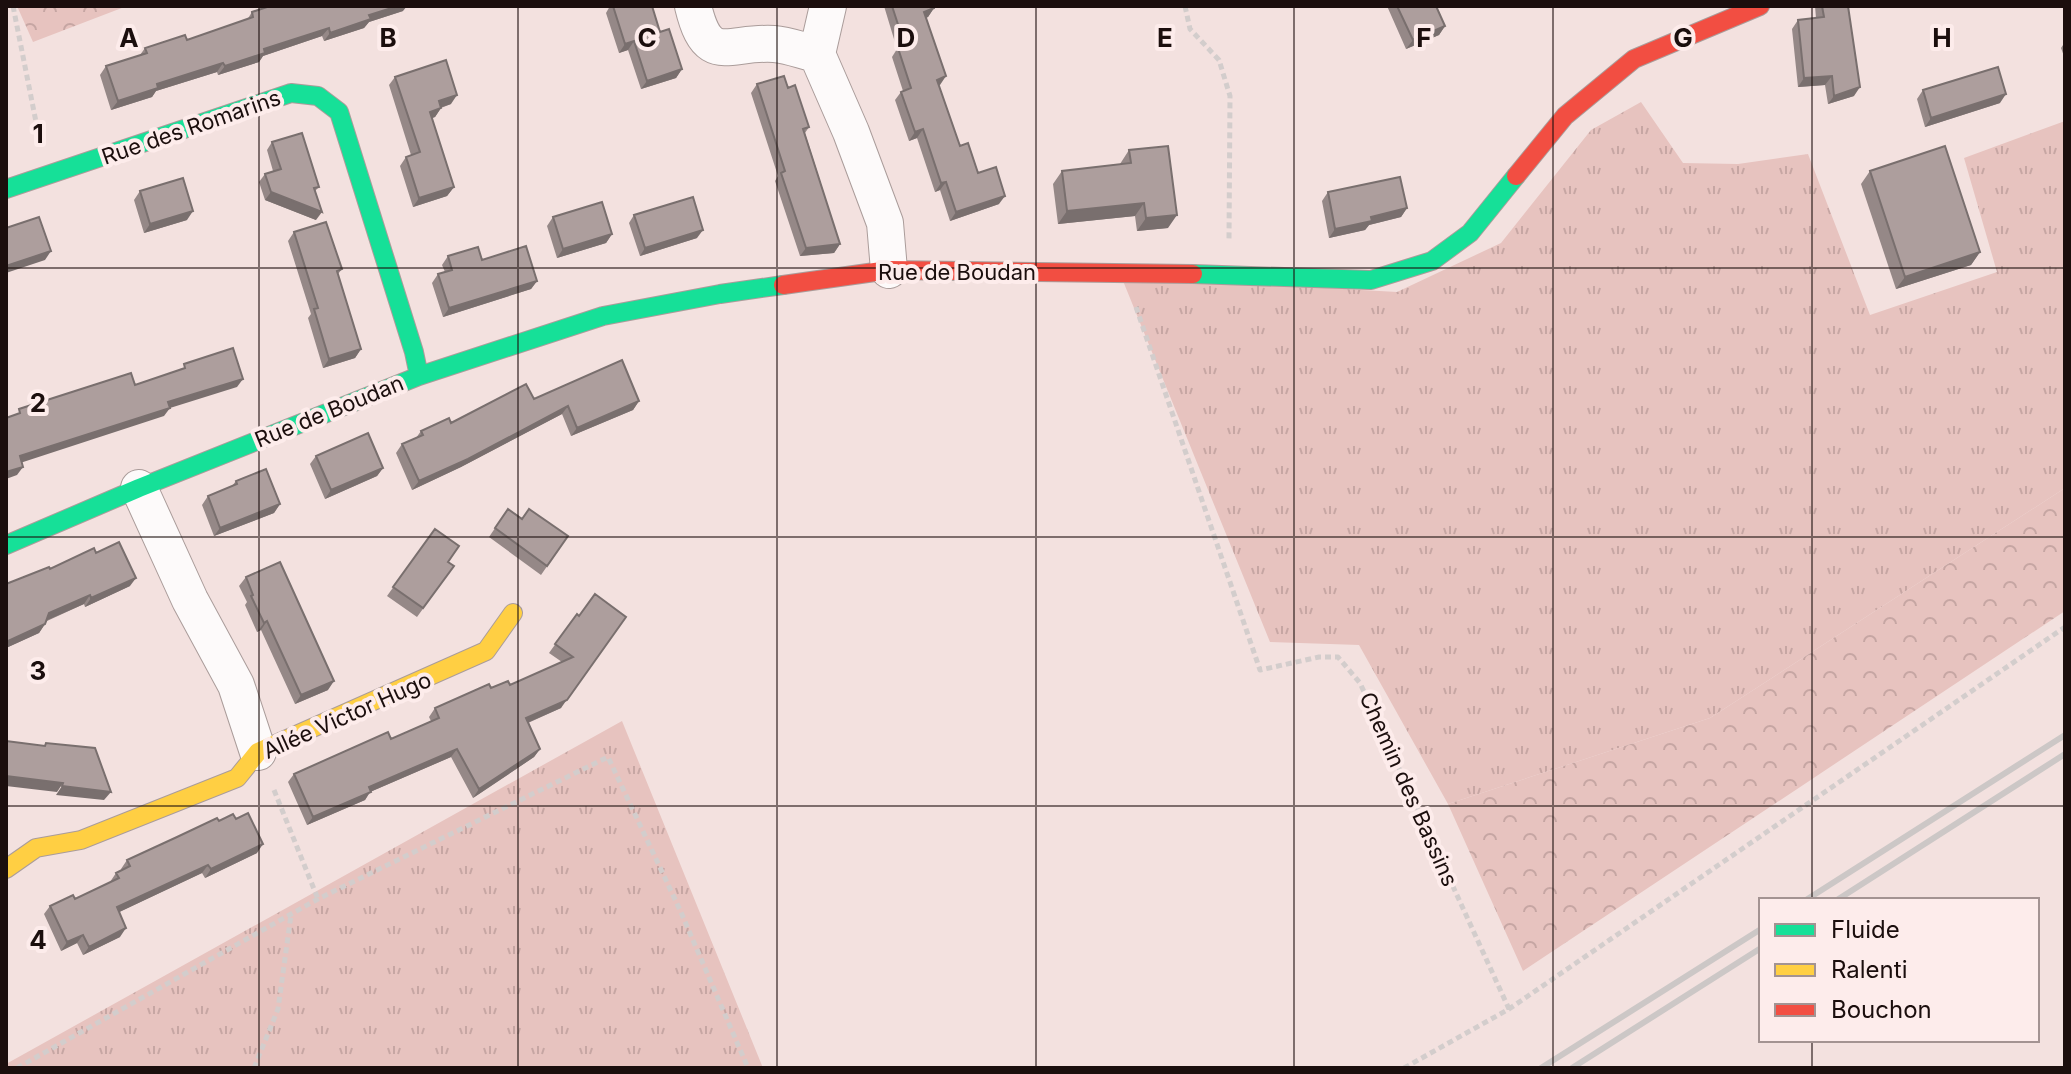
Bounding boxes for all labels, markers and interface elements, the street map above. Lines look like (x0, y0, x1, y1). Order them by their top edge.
text: A (119, 22, 139, 53)
text: B (379, 22, 397, 53)
text: C (637, 22, 657, 53)
text: D (897, 22, 915, 53)
text: E (1157, 22, 1173, 53)
text: F (1416, 22, 1432, 53)
text: G (1673, 22, 1693, 53)
text: H (1932, 22, 1952, 53)
street label: Rue des Romarins (98, 84, 284, 170)
text: 1 (32, 118, 44, 149)
street label: Rue de Boudan (878, 259, 1036, 285)
street label: Rue de Boudan (251, 369, 407, 453)
text: 2 (30, 387, 46, 418)
text: 3 (30, 655, 46, 686)
street label: Allée Victor Hugo (259, 666, 435, 764)
street label: Chemin des Bassins (1354, 688, 1464, 890)
legend (1759, 898, 2039, 1042)
text: Fluide (1831, 915, 1900, 944)
text: 4 (29, 924, 47, 955)
text: Ralenti (1831, 955, 1907, 984)
text: Bouchon (1831, 995, 1932, 1024)

